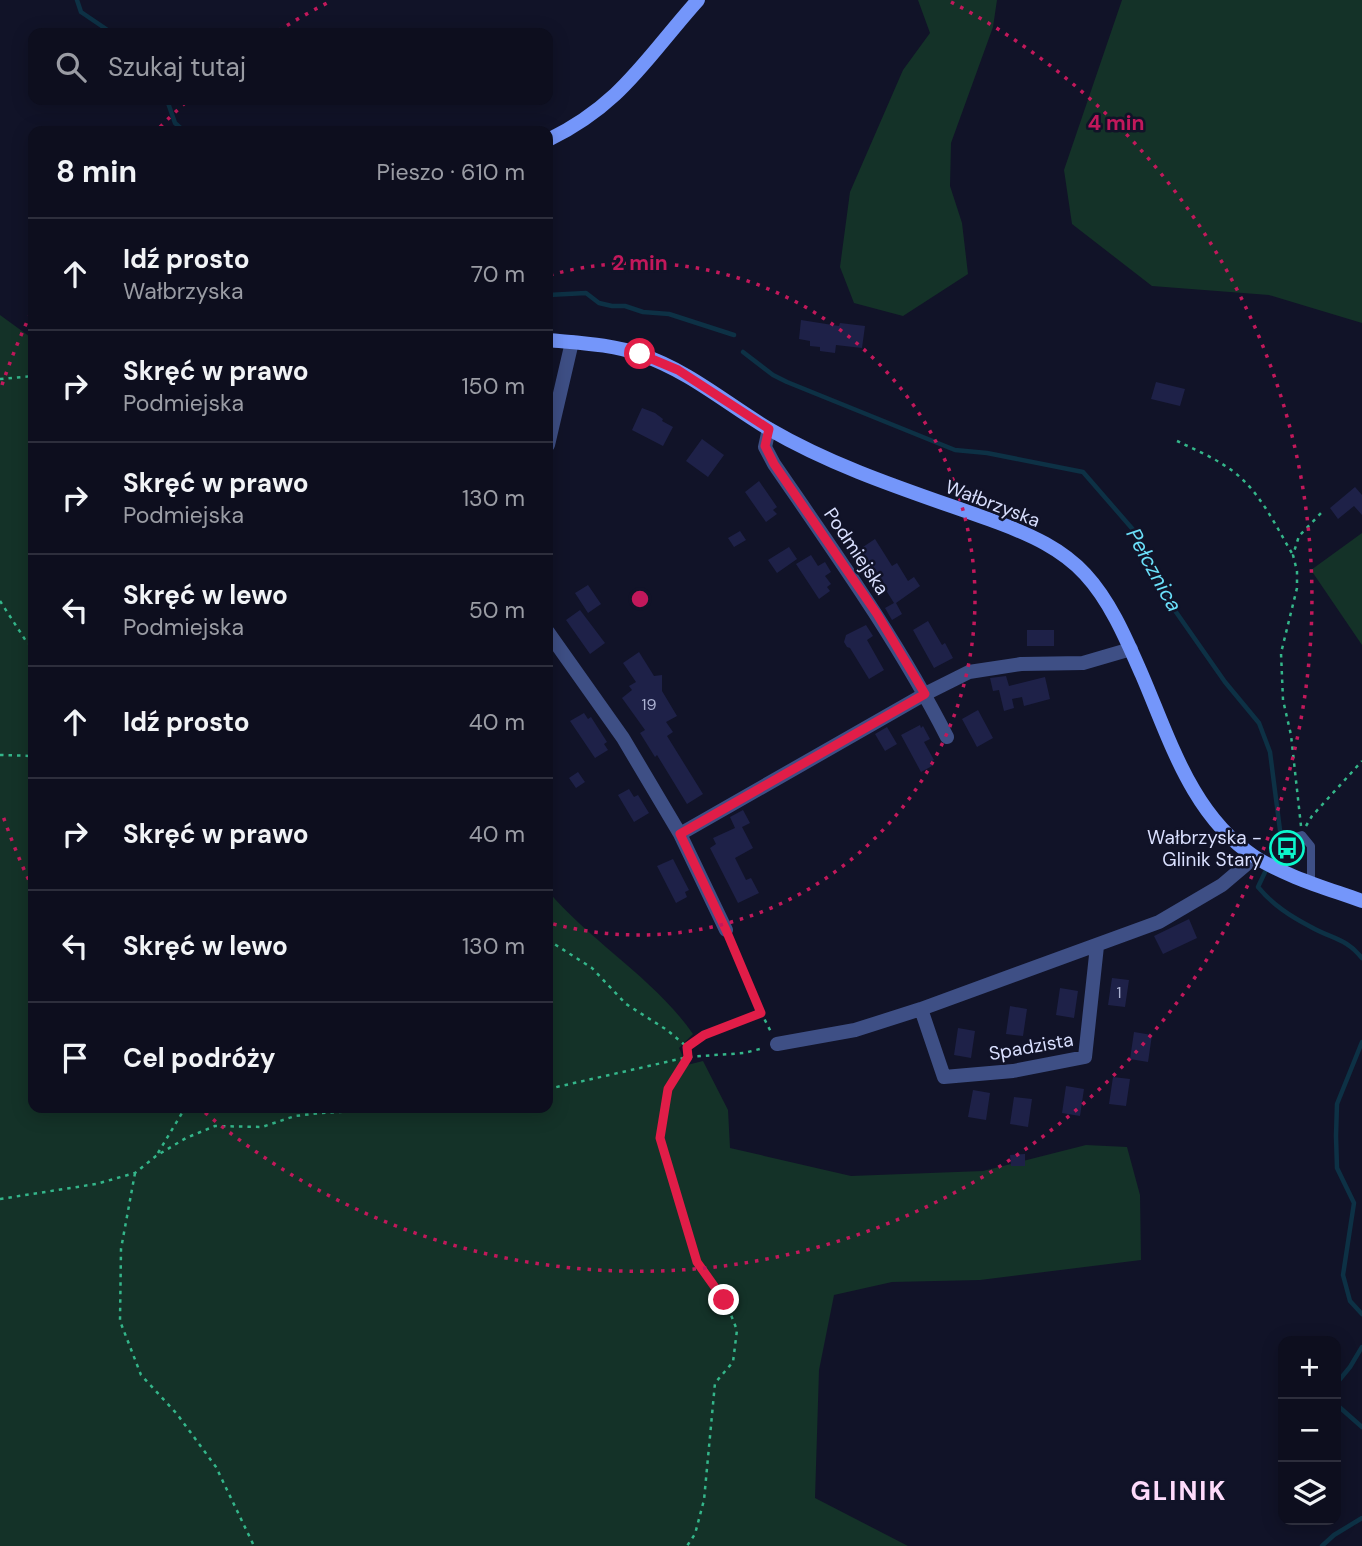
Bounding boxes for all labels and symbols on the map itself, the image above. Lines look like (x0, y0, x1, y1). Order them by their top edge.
text: 4 min (1087, 109, 1145, 137)
text: 2 min (612, 249, 668, 277)
route start (624, 338, 655, 369)
street label: Wałbrzyska (942, 474, 1044, 533)
street label: Podmiejska (818, 503, 895, 600)
water label: Pełcznica (1120, 523, 1188, 617)
centre of rings (628, 587, 652, 611)
house number: 19 (641, 694, 657, 715)
place label: Wałbrzyska - Glinik Stary (1147, 825, 1262, 872)
bus stop icon: Wałbrzyska - Glinik Stary (1268, 829, 1306, 867)
house number: 1 (1117, 982, 1122, 1003)
street label: Spadzista (987, 1027, 1075, 1066)
route end (708, 1284, 739, 1315)
district label: GLINIK (1131, 1474, 1227, 1508)

